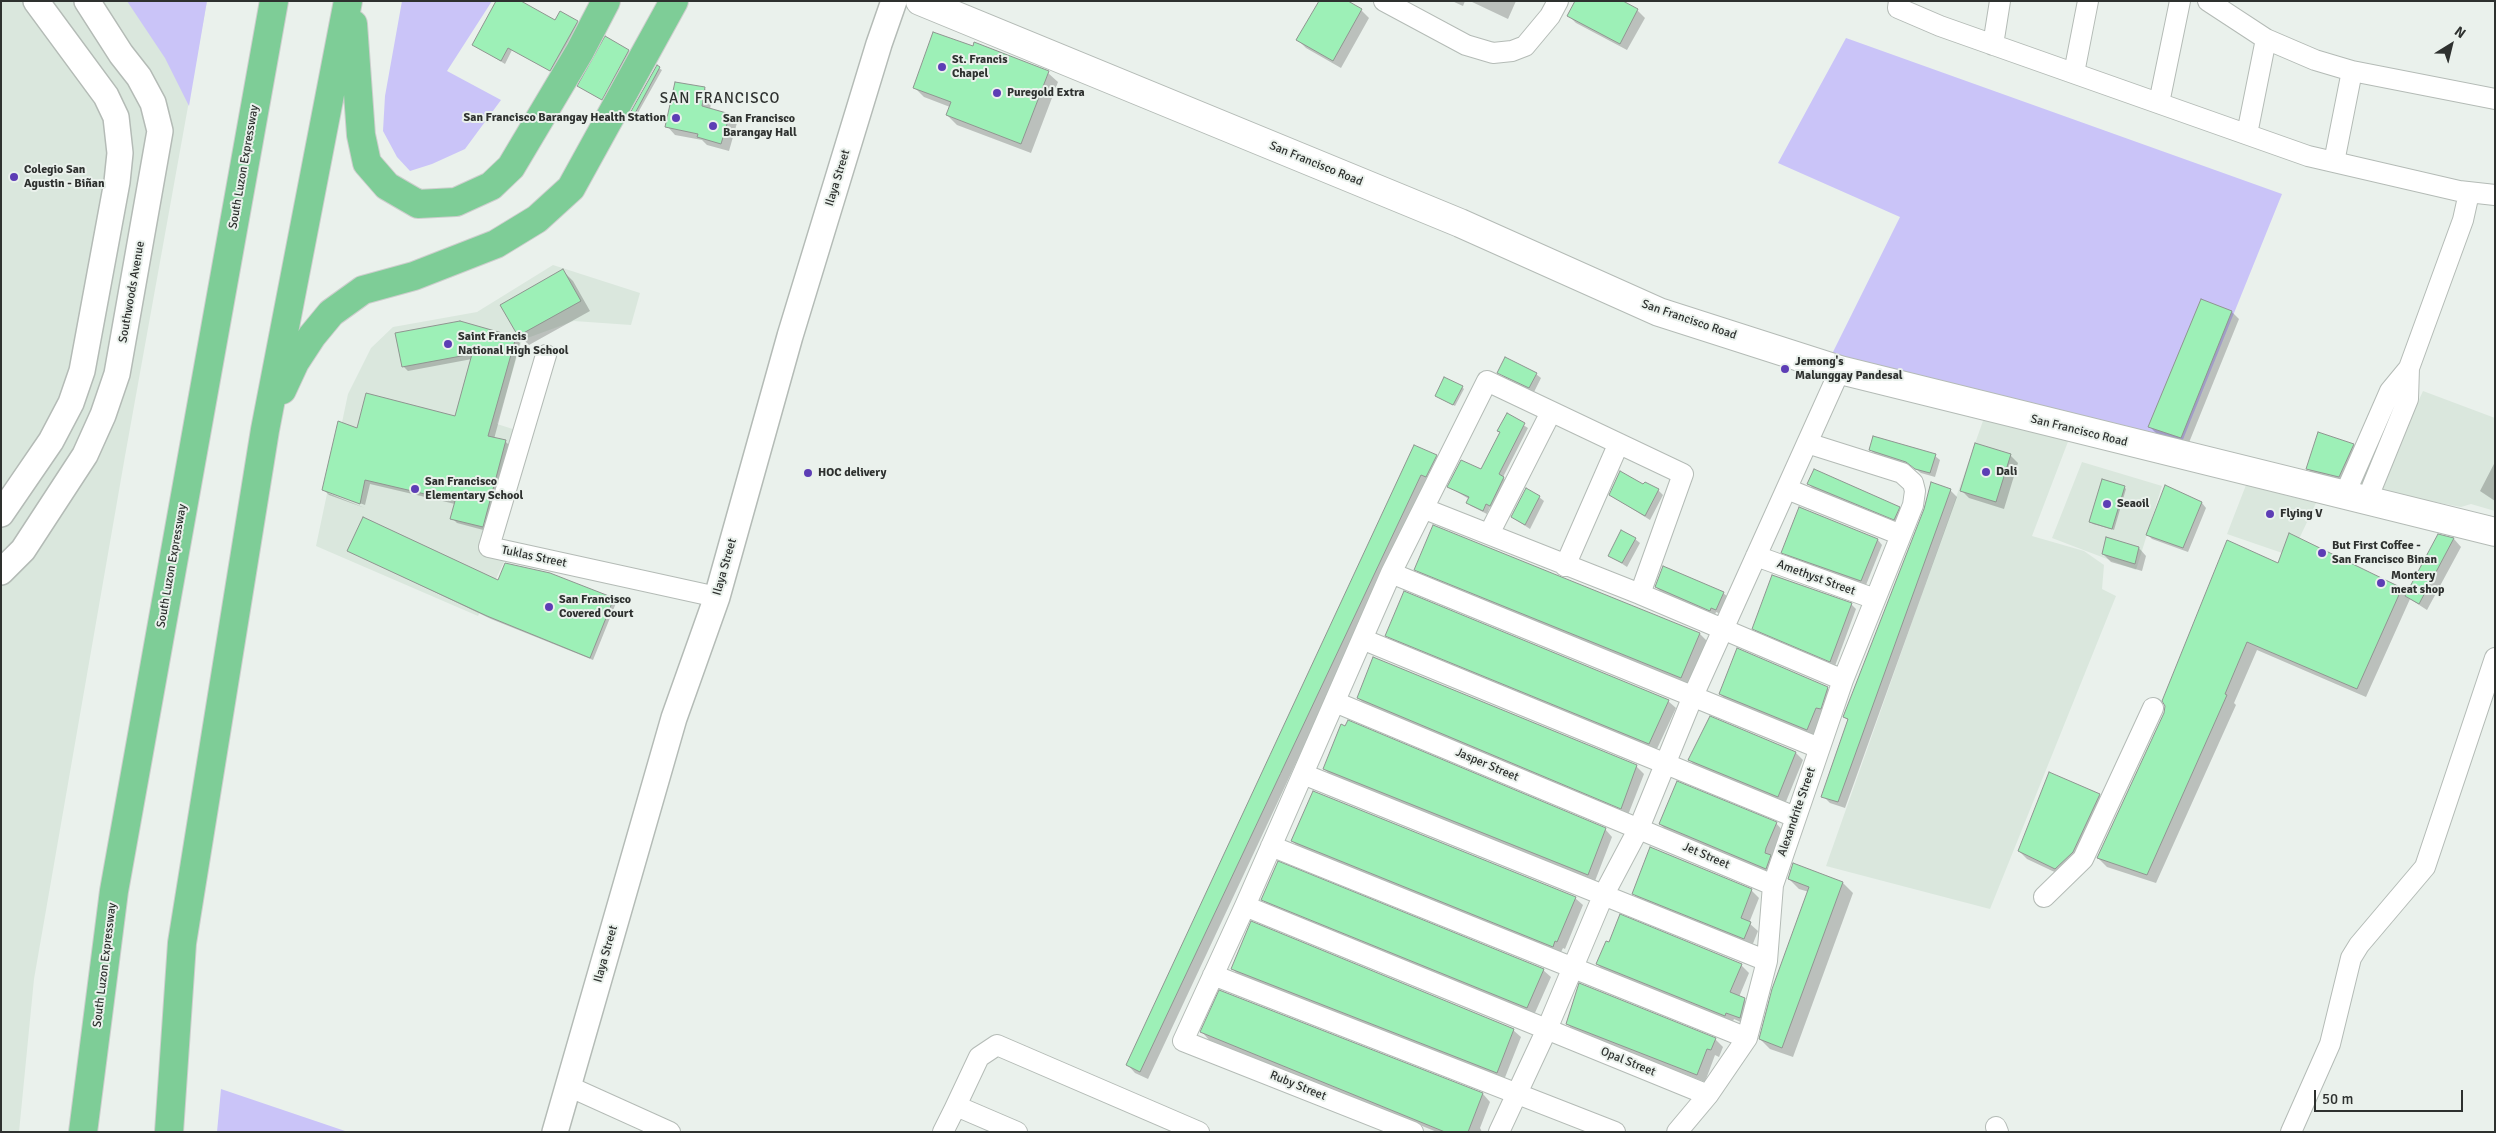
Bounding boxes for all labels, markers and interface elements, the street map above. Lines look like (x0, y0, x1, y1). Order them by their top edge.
north arrow (2426, 20, 2476, 70)
text: N (2451, 23, 2469, 42)
place label: St. Francis Chapel (952, 53, 1007, 81)
marker: St. Francis Chapel (936, 61, 948, 73)
place label: Puregold Extra (1007, 86, 1085, 100)
marker: Puregold Extra (991, 87, 1003, 99)
district label: SAN FRANCISCO (658, 90, 782, 108)
street label: South Luzon Expressway (226, 104, 262, 230)
place label: San Francisco Barangay Health Station (464, 111, 666, 125)
marker: San Francisco Barangay Health Station (670, 112, 682, 124)
place label: San Francisco Barangay Hall (723, 112, 797, 140)
marker: San Francisco Barangay Hall (707, 120, 719, 132)
street label: San Francisco Road (1267, 139, 1365, 189)
street label: Ilaya Street (823, 148, 853, 208)
place label: Colegio San Agustin - Biñan (24, 163, 105, 191)
marker: Colegio San Agustin - Biñan (8, 171, 20, 183)
street label: Southwoods Avenue (116, 240, 148, 344)
street label: San Francisco Road (1640, 297, 1738, 343)
place label: Saint Francis National High School (458, 330, 568, 358)
marker: Saint Francis National High School (442, 338, 454, 350)
place label: Jemong's Malunggay Pandesal (1795, 355, 1903, 383)
marker: Jemong's Malunggay Pandesal (1779, 363, 1791, 375)
street label: San Francisco Road (2029, 412, 2129, 450)
place label: Dali (1996, 465, 2017, 479)
place label: HOC delivery (818, 466, 886, 480)
marker: Dali (1980, 466, 1992, 478)
marker: HOC delivery (802, 467, 814, 479)
place label: San Francisco Elementary School (425, 475, 523, 503)
marker: San Francisco Elementary School (409, 483, 421, 495)
place label: Seaoil (2117, 497, 2149, 511)
marker: Seaoil (2101, 498, 2113, 510)
street label: South Luzon Expressway (154, 503, 190, 629)
place label: Flying V (2280, 507, 2323, 521)
marker: Flying V (2264, 508, 2276, 520)
street label: Ilaya Street (710, 537, 740, 597)
place label: But First Coffee - San Francisco Binan (2332, 539, 2437, 567)
street label: Tuklas Street (500, 543, 568, 571)
marker: But First Coffee - San Francisco Binan (2316, 547, 2328, 559)
street label: Amethyst Street (1775, 557, 1857, 599)
place label: Montery meat shop (2391, 569, 2444, 597)
marker: Montery meat shop (2375, 577, 2387, 589)
place label: San Francisco Covered Court (559, 593, 633, 621)
marker: San Francisco Covered Court (543, 601, 555, 613)
street label: Jasper Street (1453, 745, 1521, 785)
street label: Alexandrite Street (1775, 766, 1819, 858)
street label: Jet Street (1680, 840, 1732, 872)
street label: South Luzon Expressway (90, 902, 120, 1028)
street label: Ilaya Street (591, 924, 621, 984)
street label: Opal Street (1599, 1045, 1657, 1079)
street label: Ruby Street (1268, 1068, 1328, 1104)
scale bar (2316, 1080, 2465, 1112)
text: 50 m (2322, 1090, 2353, 1108)

